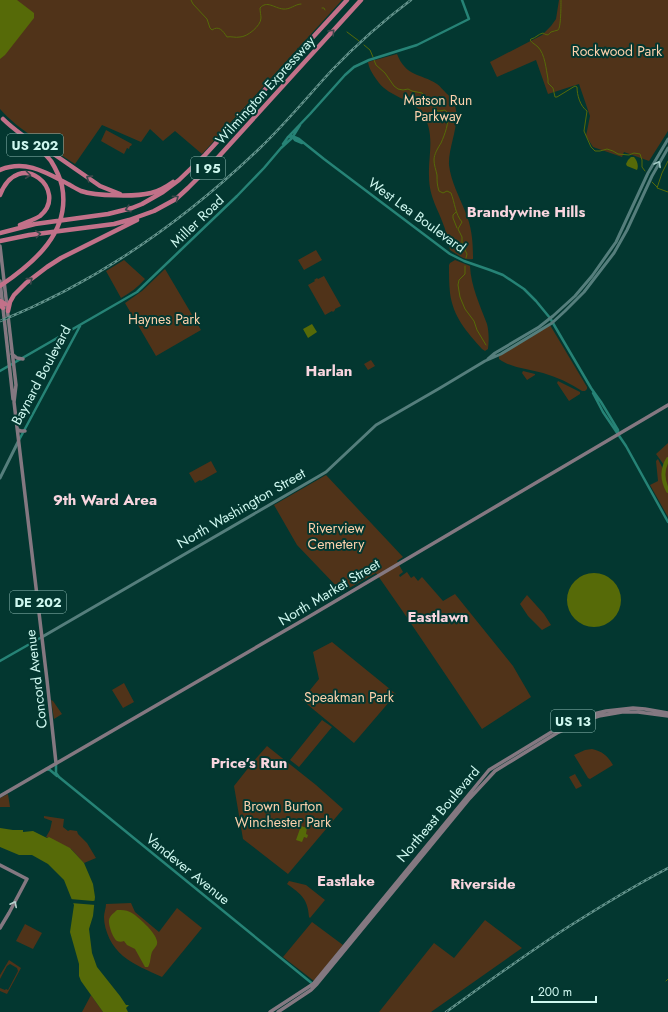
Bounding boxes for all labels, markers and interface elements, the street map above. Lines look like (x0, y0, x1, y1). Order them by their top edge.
one-way arrow (328, 30, 335, 37)
street label: Wilmington Expressway (211, 31, 320, 149)
park label: Rockwood Park (572, 41, 663, 61)
park label: Matson Run Parkway (404, 90, 472, 126)
road number: US 202 (7, 134, 63, 156)
road number: I 95 (191, 157, 225, 179)
one-way arrow (653, 161, 661, 168)
one-way arrow (25, 170, 31, 179)
street label: West Lea Boulevard (364, 173, 470, 257)
one-way arrow (86, 176, 93, 183)
street label: Miller Road (166, 190, 228, 252)
one-way arrow (172, 195, 179, 203)
district label: Brandywine Hills (467, 201, 585, 223)
one-way arrow (125, 204, 132, 213)
one-way arrow (35, 230, 41, 239)
one-way arrow (25, 277, 32, 284)
park label: Haynes Park (128, 309, 201, 329)
street label: Baynard Boulevard (6, 322, 76, 428)
district label: Harlan (306, 360, 352, 382)
street label: North Washington Street (173, 463, 309, 553)
district label: 9th Ward Area (53, 489, 157, 511)
park label: Riverview Cemetery (308, 518, 365, 554)
street label: North Market Street (274, 553, 384, 630)
road number: DE 202 (10, 591, 66, 613)
district label: Eastlawn (408, 606, 468, 628)
street label: Concord Avenue (20, 628, 52, 730)
park label: Speakman Park (304, 687, 395, 707)
road number: US 13 (551, 710, 595, 732)
district label: Price’s Run (211, 752, 287, 774)
street label: Northeast Boulevard (392, 762, 484, 866)
park label: Brown Burton Winchester Park (235, 796, 332, 832)
street label: Vandever Avenue (142, 829, 234, 909)
district label: Eastlake (317, 870, 375, 892)
district label: Riverside (450, 873, 516, 895)
one-way arrow (9, 901, 17, 908)
scale bar (532, 978, 596, 1004)
text: 200 m (538, 983, 572, 1001)

